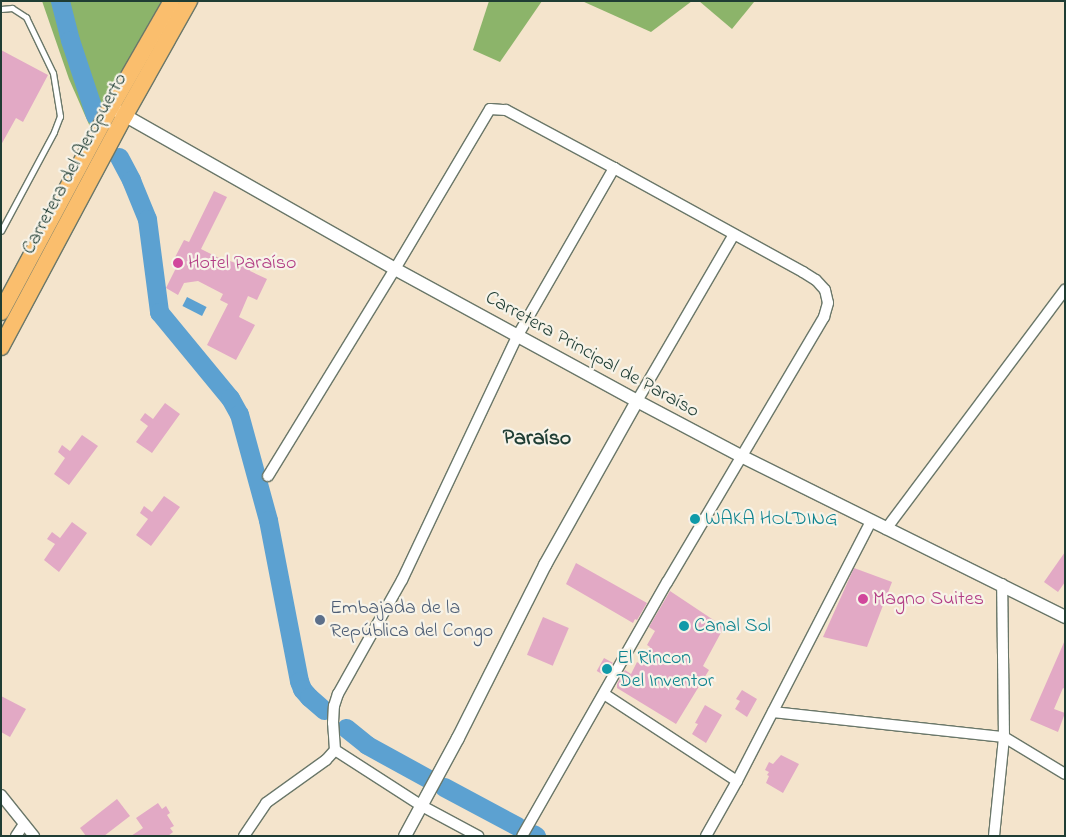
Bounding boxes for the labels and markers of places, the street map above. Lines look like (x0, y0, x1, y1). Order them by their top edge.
place label: Hotel Paraíso (188, 251, 296, 275)
marker: Hotel Paraíso (172, 257, 184, 269)
place label: WAKA HOLDING (705, 507, 837, 531)
marker: WAKA HOLDING (689, 513, 701, 525)
place label: Magno Suites (873, 587, 984, 611)
marker: Magno Suites (857, 593, 869, 605)
place label: Embajada de la República del Congo (330, 596, 493, 643)
marker: Embajada de la República del Congo (314, 614, 326, 626)
place label: Canal Sol (694, 614, 771, 638)
marker: Canal Sol (678, 620, 690, 632)
place label: El Rincon Del Inventor (617, 646, 714, 693)
marker: El Rincon Del Inventor (601, 663, 613, 675)

